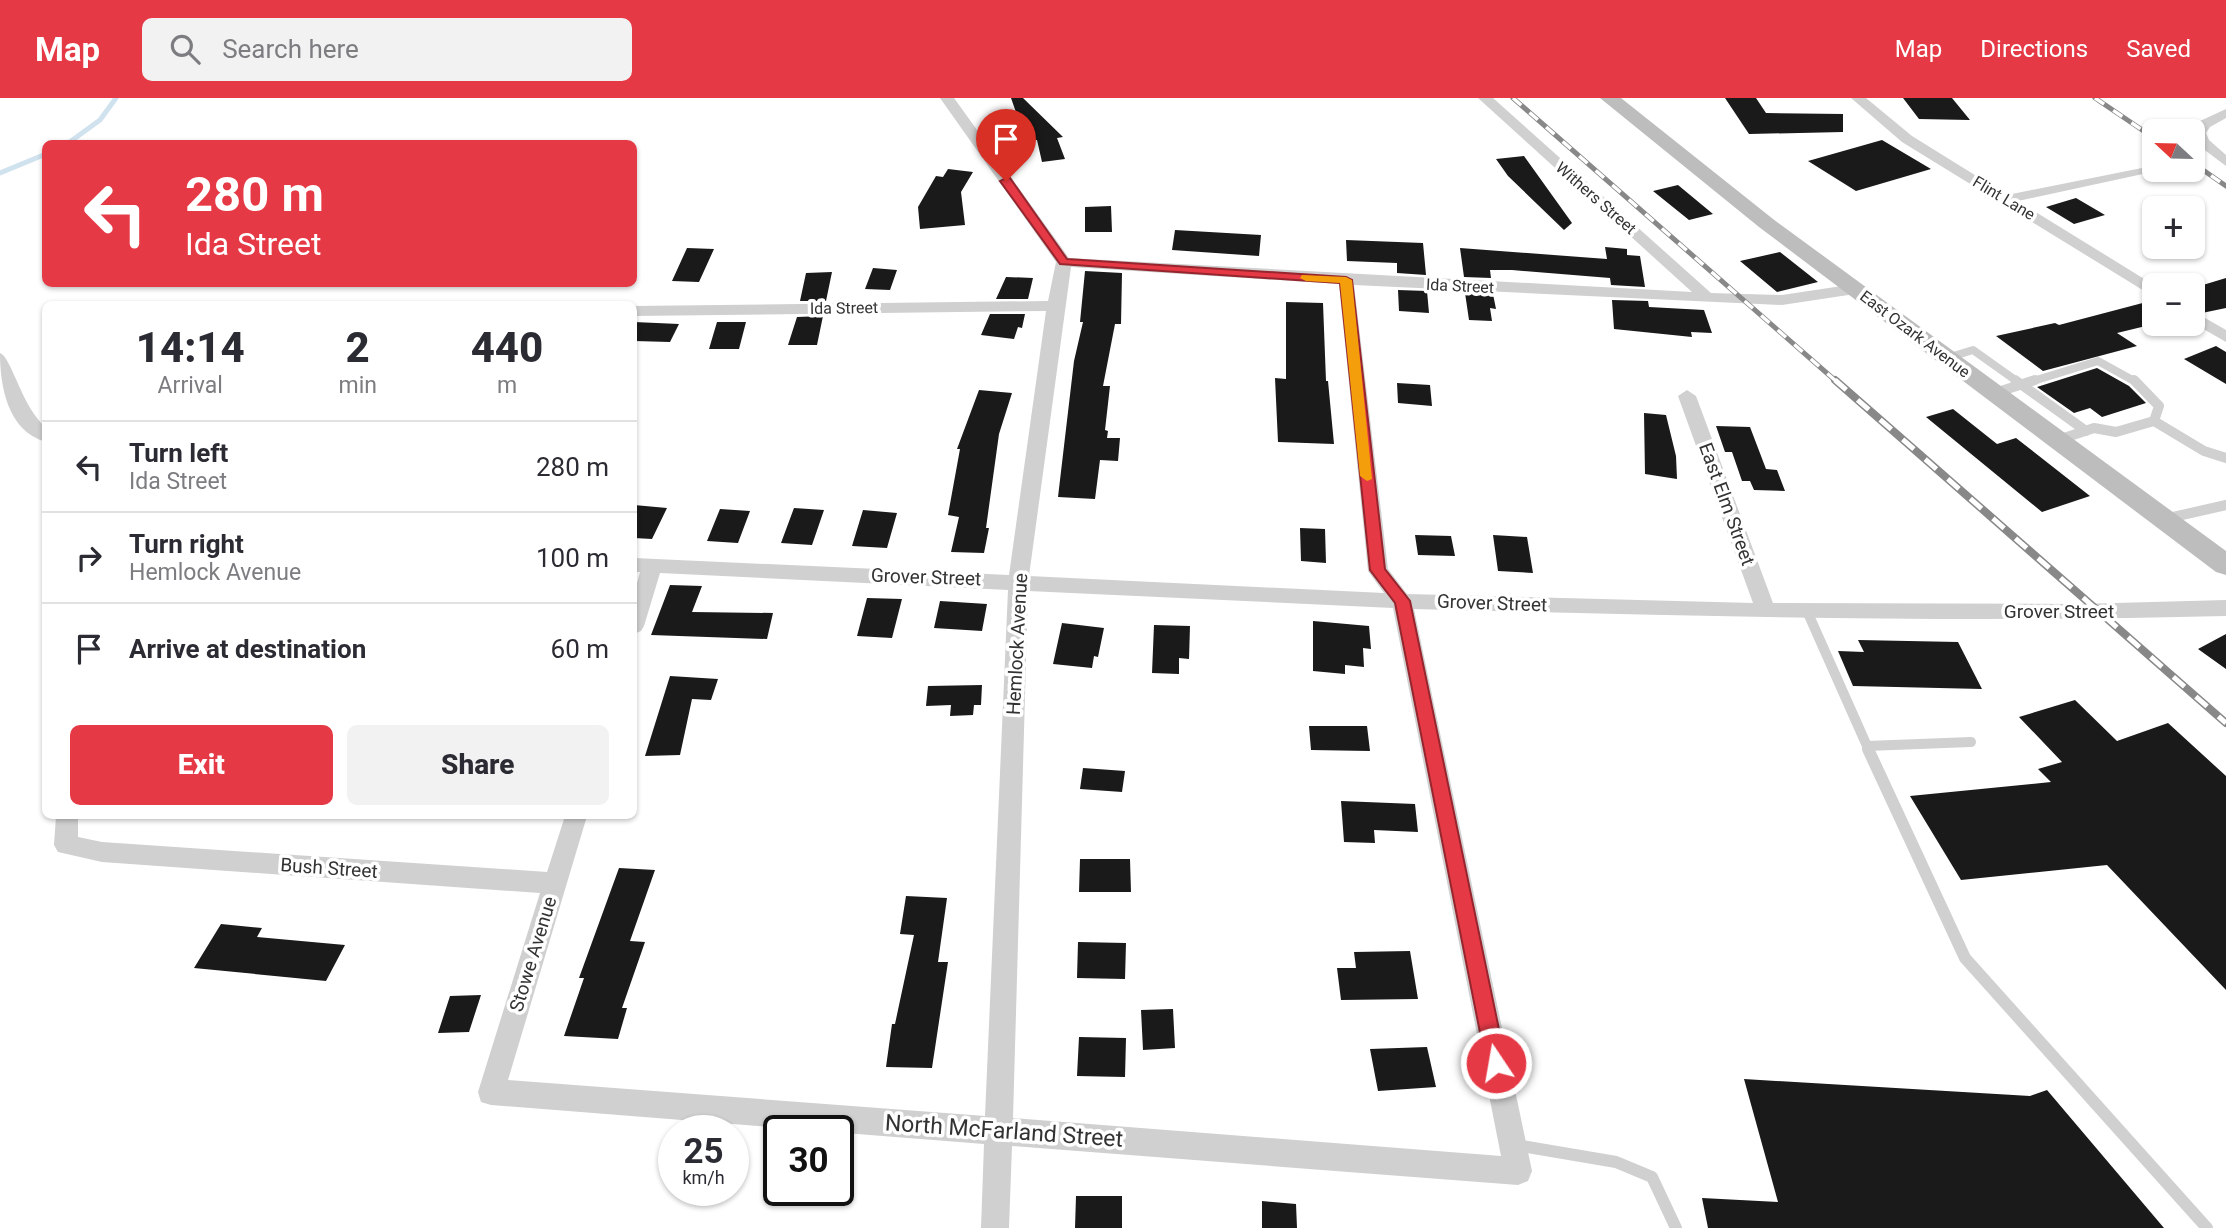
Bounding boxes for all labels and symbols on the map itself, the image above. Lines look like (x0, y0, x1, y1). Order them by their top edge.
pin (976, 109, 1036, 181)
north arrow (2142, 119, 2205, 182)
street label: Withers Street (1552, 158, 1640, 238)
street label: Flint Lane (1969, 172, 2039, 224)
street label: Ida Street (1425, 275, 1495, 297)
street label: East Ozark Avenue (1856, 286, 1974, 382)
street label: Ida Street (810, 298, 878, 318)
street label: East Elm Street (1694, 440, 1760, 568)
street label: Grover Street (870, 564, 982, 590)
street label: Hemlock Avenue (1002, 572, 1032, 716)
street label: Grover Street (1436, 590, 1548, 616)
street label: Grover Street (2004, 600, 2114, 623)
street label: Bush Street (280, 853, 378, 883)
street label: Stowe Avenue (505, 894, 561, 1014)
position arrow (1459, 1026, 1533, 1100)
street label: North McFarland Street (884, 1109, 1124, 1153)
speed limit sign: 30 (763, 1115, 854, 1206)

